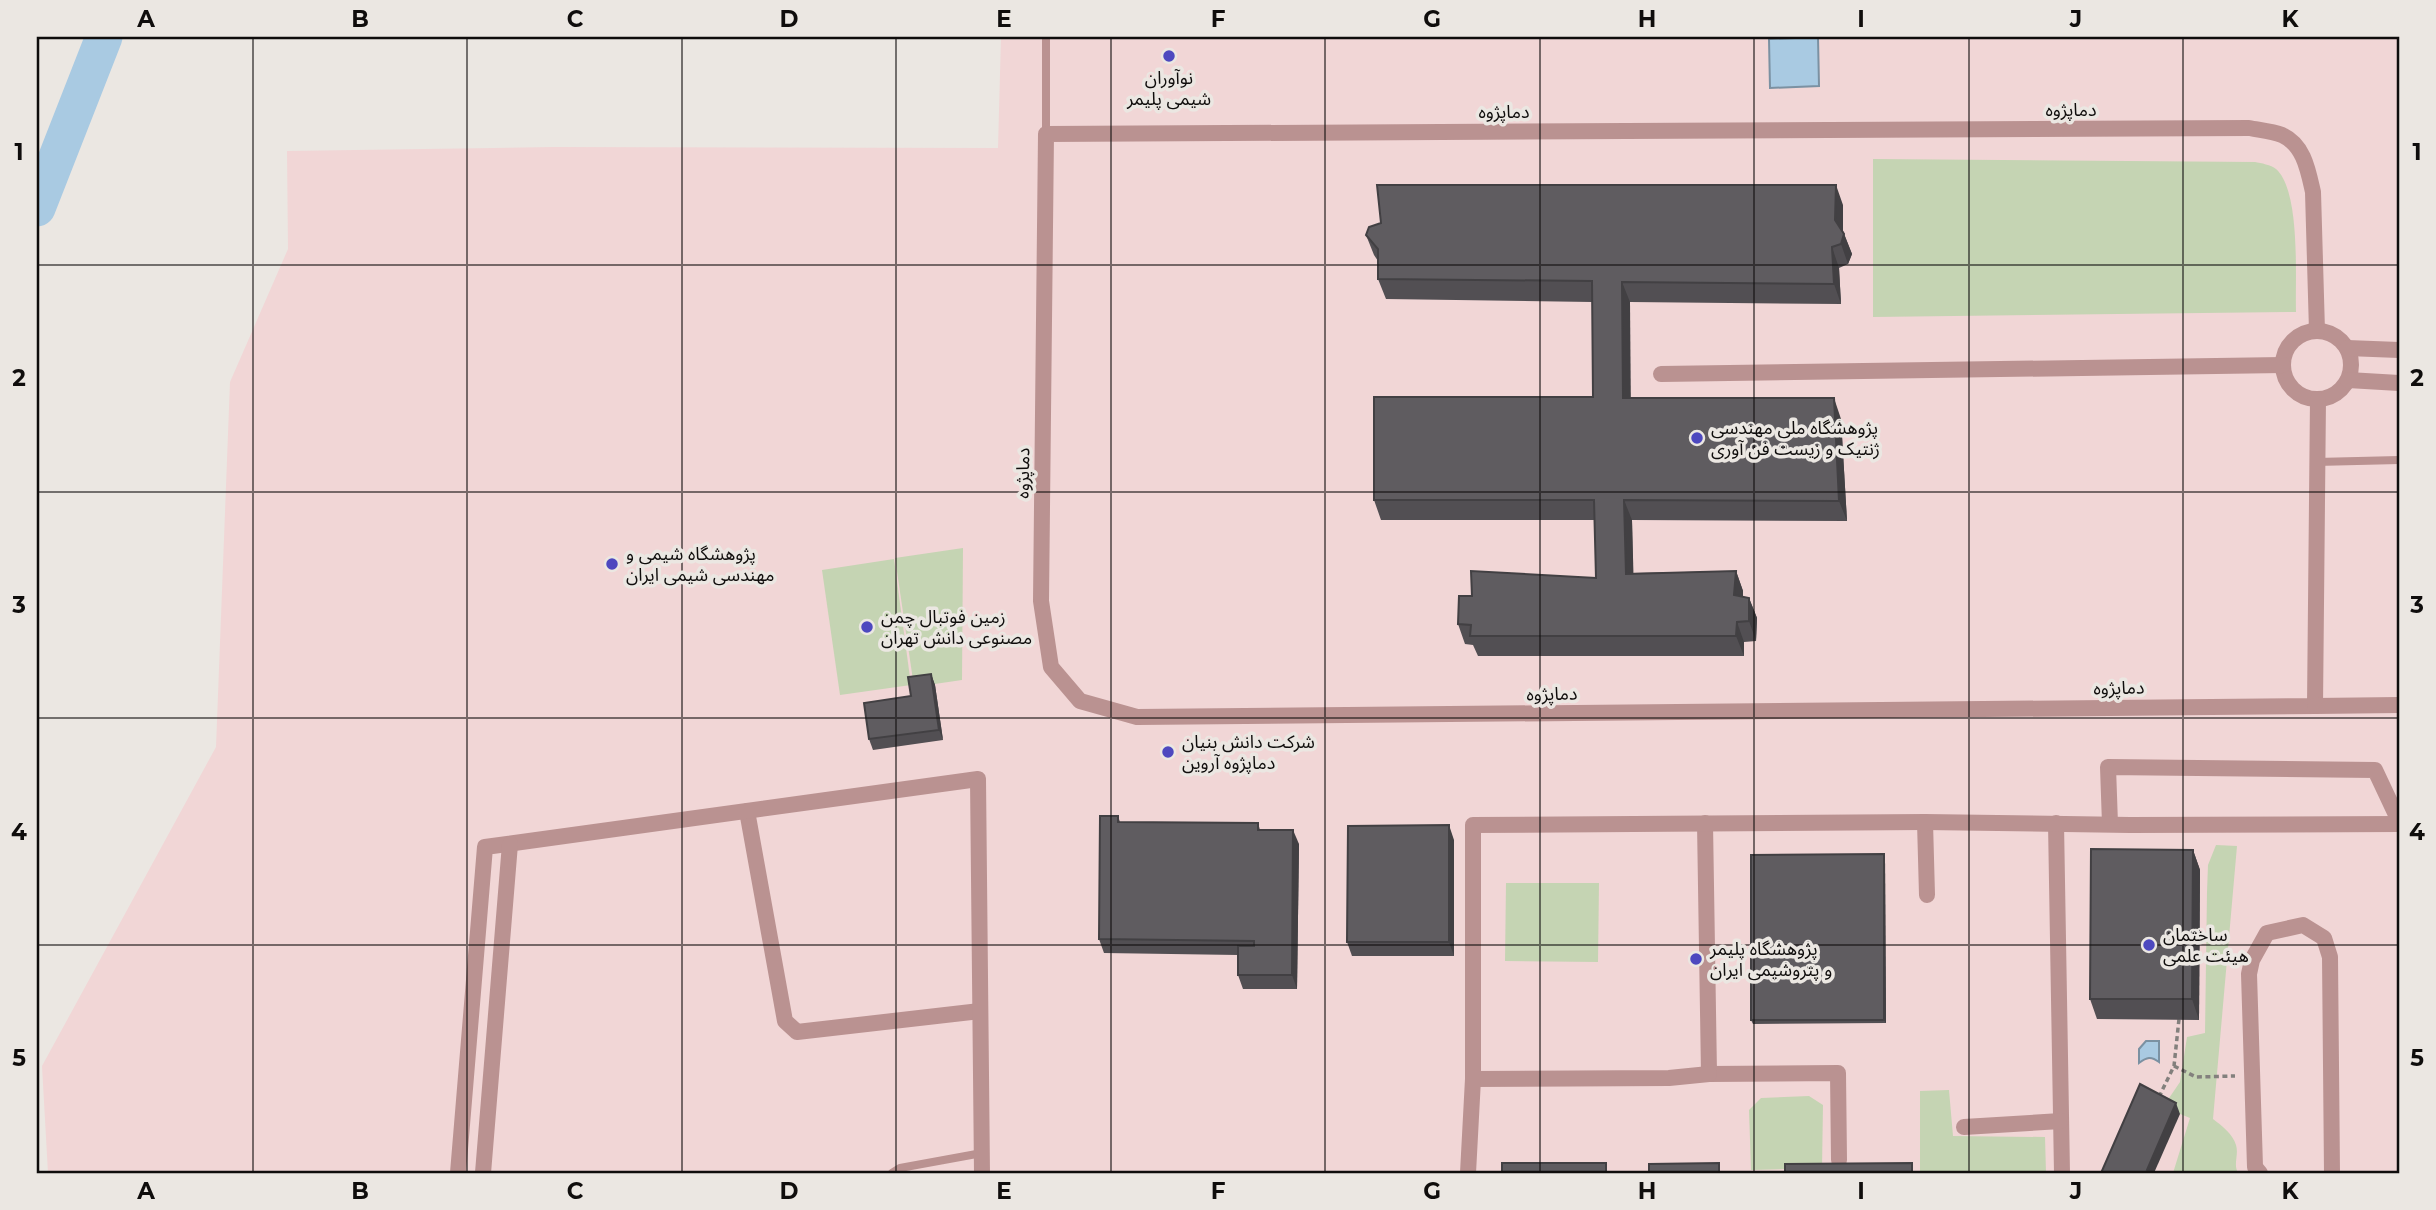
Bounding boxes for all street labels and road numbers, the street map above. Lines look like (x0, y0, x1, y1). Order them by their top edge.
street label: دماپژوه (2045, 99, 2097, 121)
street label: دماپژوه (1478, 101, 1530, 123)
street label: دماپژوه (1012, 447, 1035, 499)
street label: دماپژوه (2093, 677, 2145, 700)
street label: دماپژوه (1526, 683, 1578, 706)

